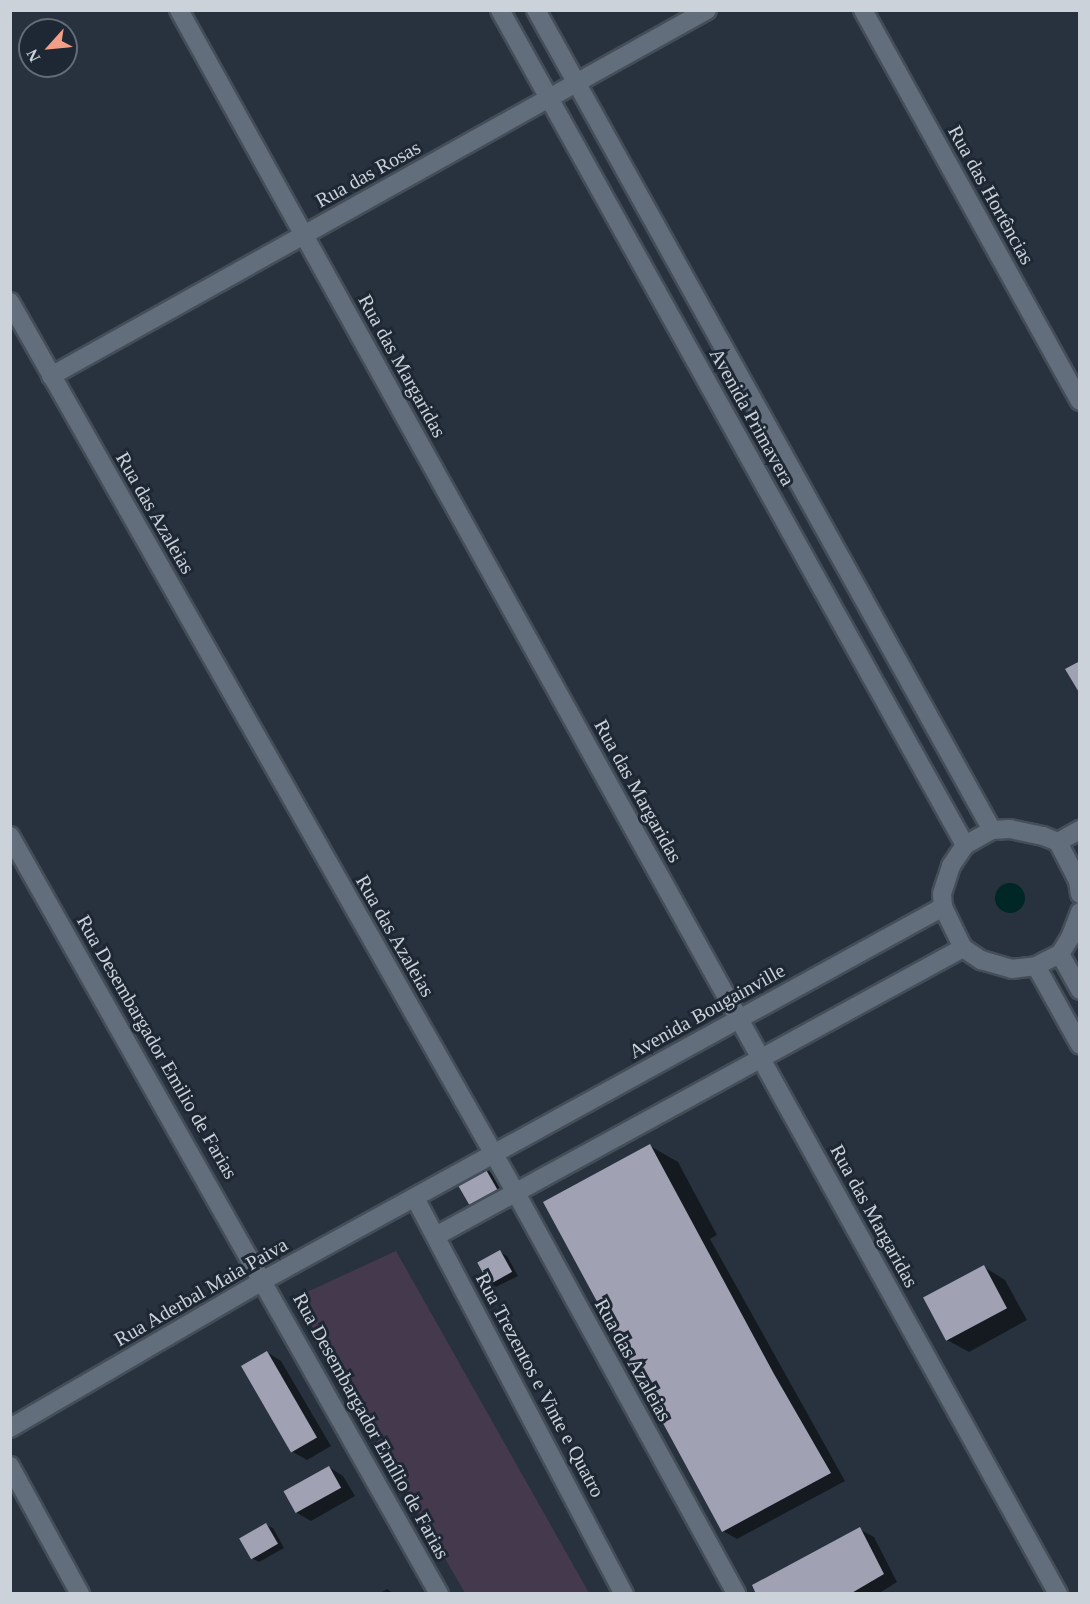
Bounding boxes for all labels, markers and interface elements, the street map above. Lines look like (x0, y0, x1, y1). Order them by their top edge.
north arrow (18, 18, 78, 78)
text: N (23, 46, 43, 65)
street label: Rua das Hortências (943, 121, 1039, 269)
street label: Rua das Rosas (311, 135, 425, 213)
street label: Rua das Margaridas (353, 290, 451, 442)
street label: Avenida Primavera (704, 344, 800, 490)
street label: Rua das Azaleias (110, 447, 200, 579)
street label: Rua das Margaridas (589, 715, 687, 867)
street label: Rua das Azaleias (350, 870, 440, 1002)
street label: Rua Desembargador Emilio de Farias (71, 911, 243, 1183)
street label: Avenida Bougainville (625, 958, 789, 1064)
street label: Rua das Margaridas (825, 1140, 923, 1292)
street label: Rua Aderbal Maia Paiva (110, 1232, 292, 1352)
street label: Rua Trezentos e Vinte e Quatro (470, 1268, 610, 1502)
street label: Rua Desembargador Emílio de Farias (288, 1289, 454, 1563)
street label: Rua das Azaleias (589, 1294, 677, 1426)

